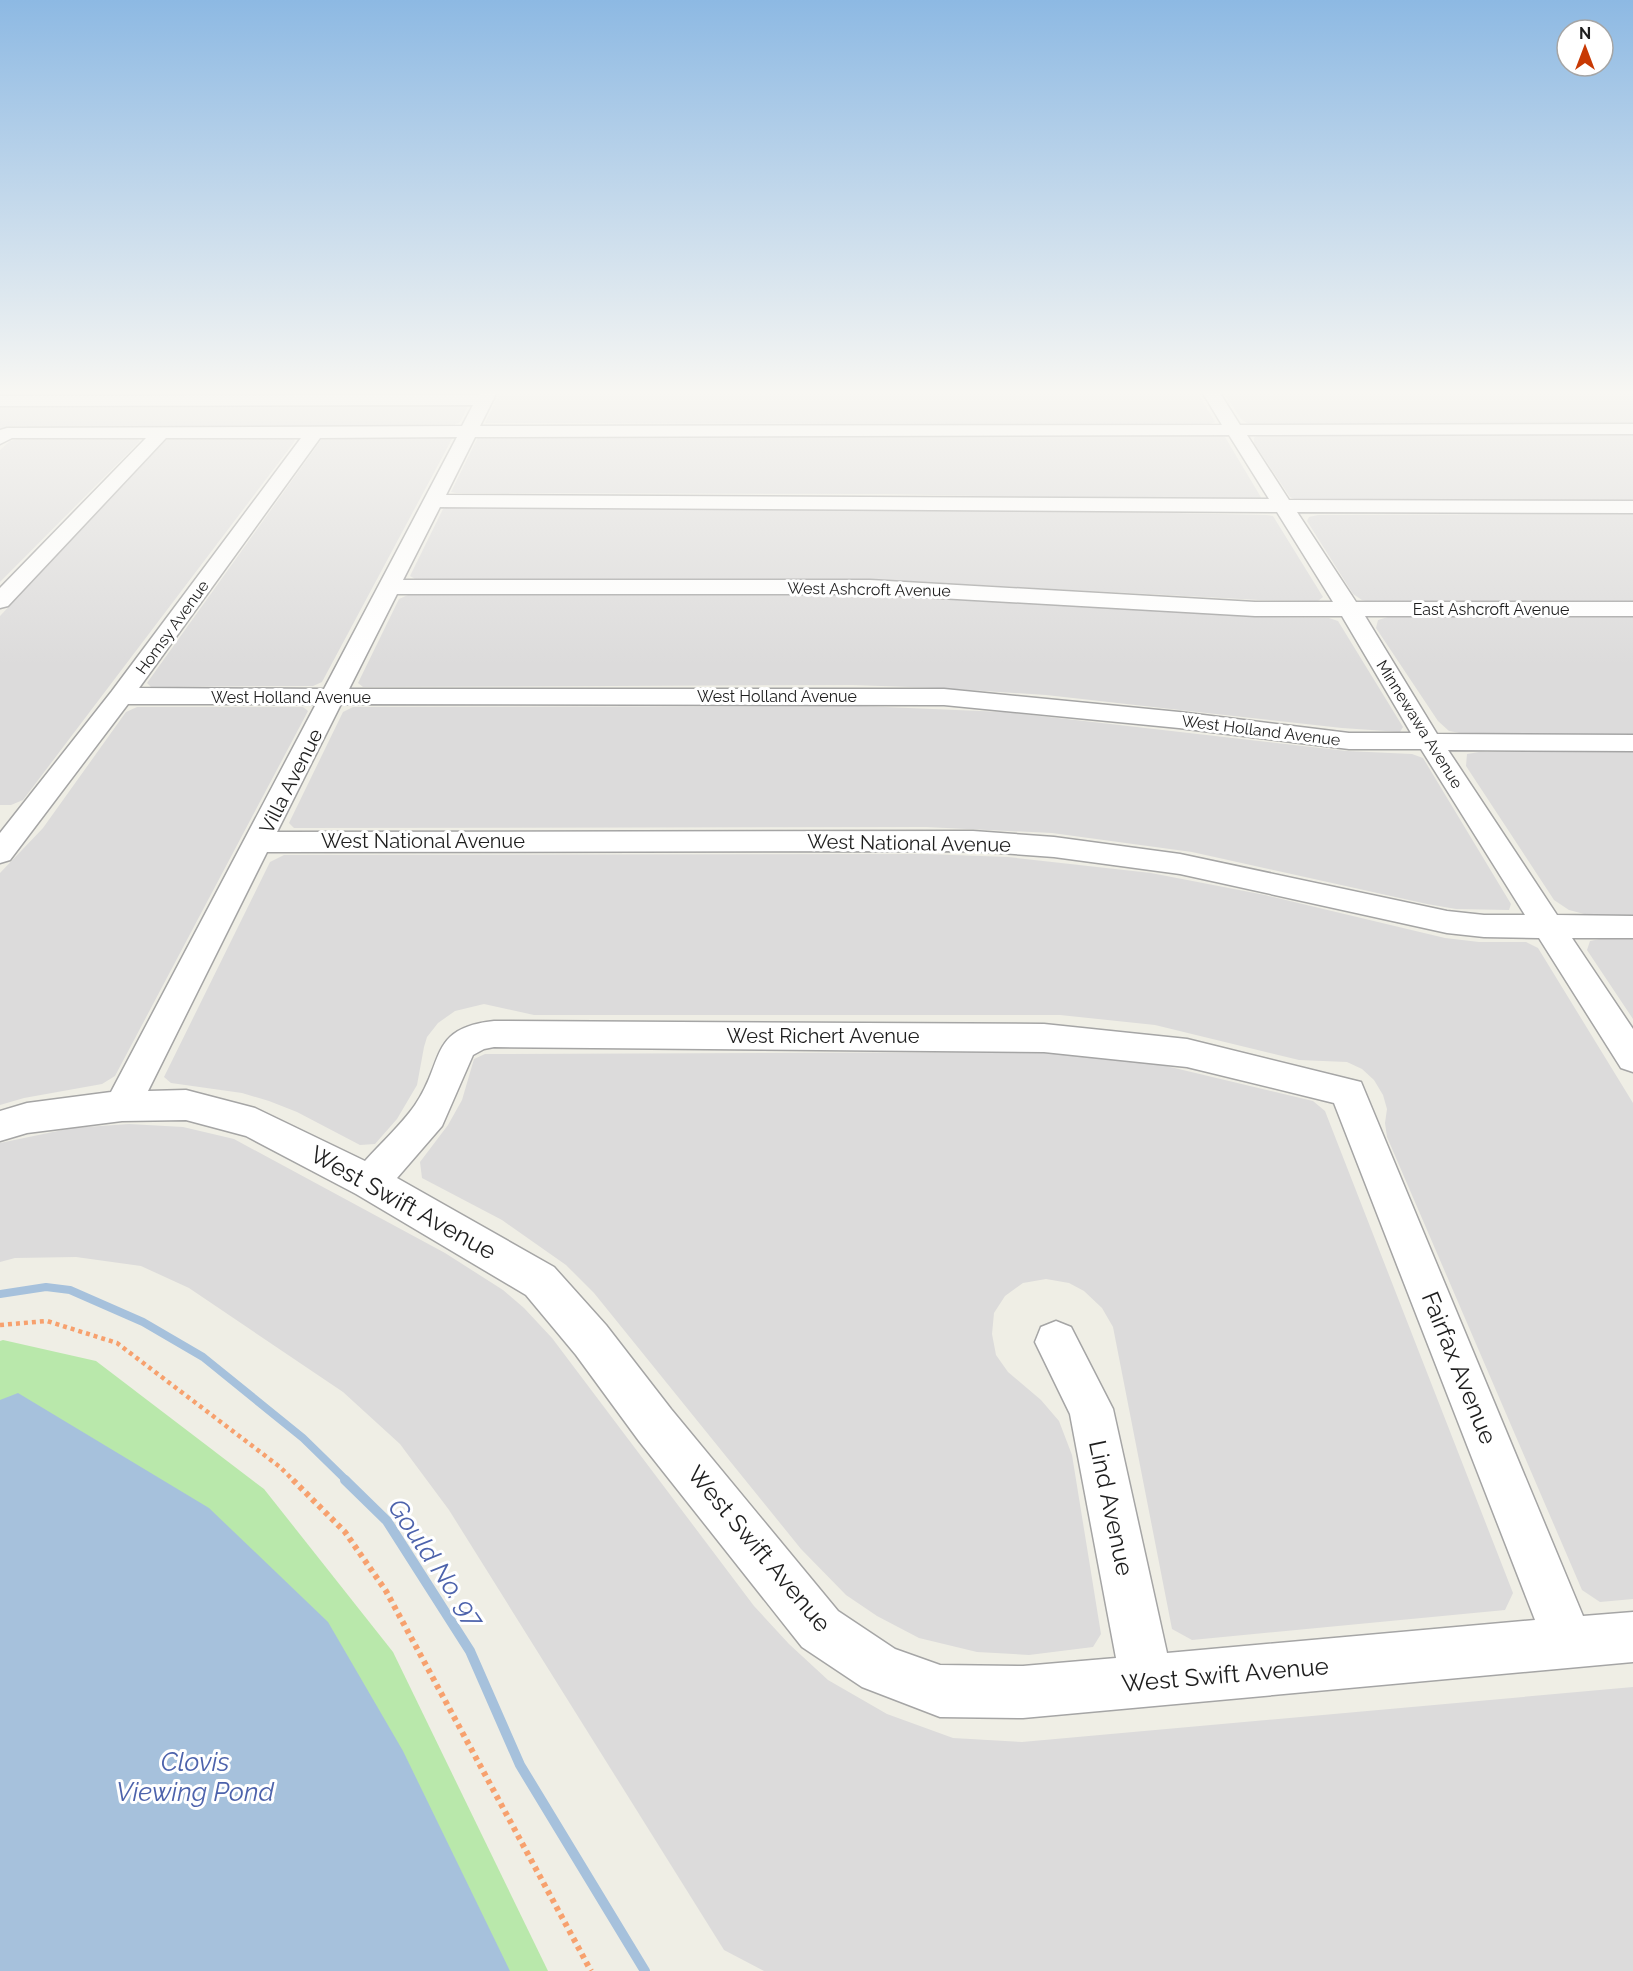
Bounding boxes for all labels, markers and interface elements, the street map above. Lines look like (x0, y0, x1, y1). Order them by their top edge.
north arrow (1555, 18, 1615, 78)
text: N (1579, 24, 1591, 43)
street label: Homsy Avenue (132, 577, 213, 678)
street label: West Ashcroft Avenue (787, 579, 951, 600)
street label: East Ashcroft Avenue (1413, 600, 1569, 619)
street label: Minnewawa Avenue (1372, 657, 1467, 792)
street label: West Holland Avenue (697, 687, 857, 706)
street label: West Holland Avenue (211, 688, 371, 707)
street label: West Holland Avenue (1180, 711, 1341, 750)
street label: Villa Avenue (254, 724, 328, 837)
street label: West National Avenue (321, 829, 525, 853)
street label: West National Avenue (807, 829, 1011, 857)
street label: West Richert Avenue (727, 1024, 920, 1048)
street label: West Swift Avenue (305, 1140, 501, 1266)
street label: Fairfax Avenue (1416, 1287, 1503, 1448)
street label: Lind Avenue (1083, 1438, 1140, 1578)
street label: West Swift Avenue (681, 1460, 837, 1638)
water label: Gould No. 97 (382, 1493, 491, 1634)
street label: West Swift Avenue (1120, 1651, 1330, 1698)
water label: Clovis Viewing Pond (116, 1747, 274, 1807)

